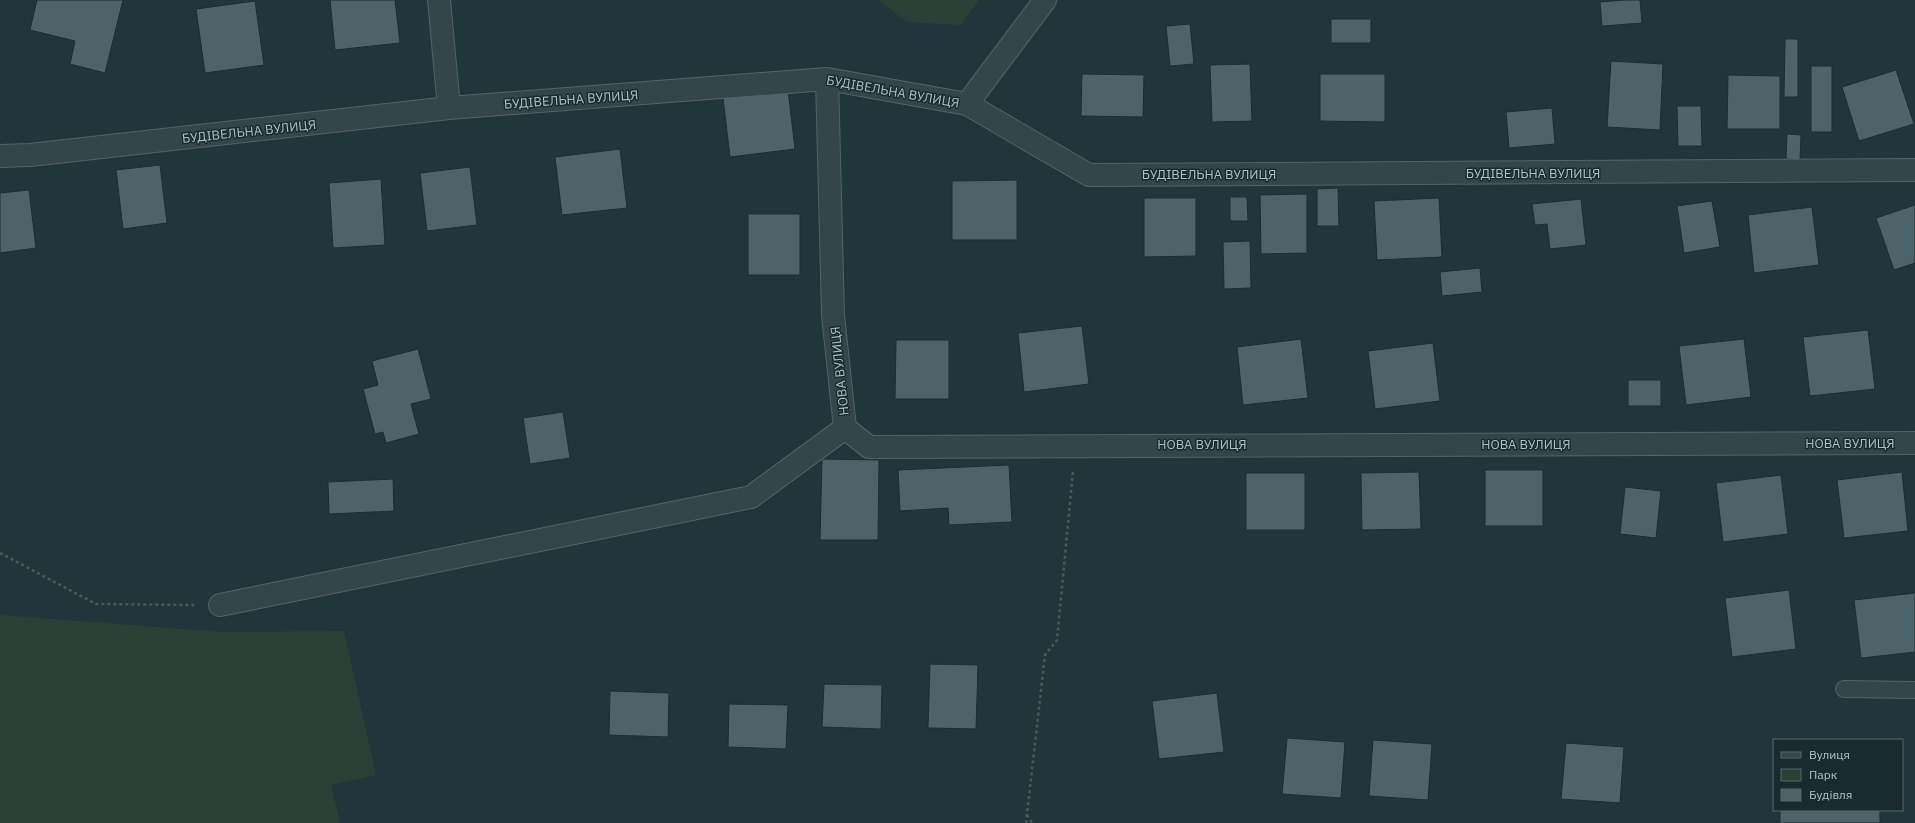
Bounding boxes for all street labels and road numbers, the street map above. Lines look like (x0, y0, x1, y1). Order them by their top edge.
street label: БУДІВЕЛЬНА ВУЛИЦЯ (825, 71, 961, 112)
street label: БУДІВЕЛЬНА ВУЛИЦЯ (503, 86, 639, 113)
street label: БУДІВЕЛЬНА ВУЛИЦЯ (181, 116, 317, 147)
street label: БУДІВЕЛЬНА ВУЛИЦЯ (1466, 165, 1600, 182)
street label: БУДІВЕЛЬНА ВУЛИЦЯ (1142, 166, 1276, 183)
street label: НОВА ВУЛИЦЯ (826, 326, 853, 416)
street label: НОВА ВУЛИЦЯ (1805, 435, 1895, 452)
street label: НОВА ВУЛИЦЯ (1157, 436, 1247, 453)
street label: НОВА ВУЛИЦЯ (1481, 436, 1571, 453)

